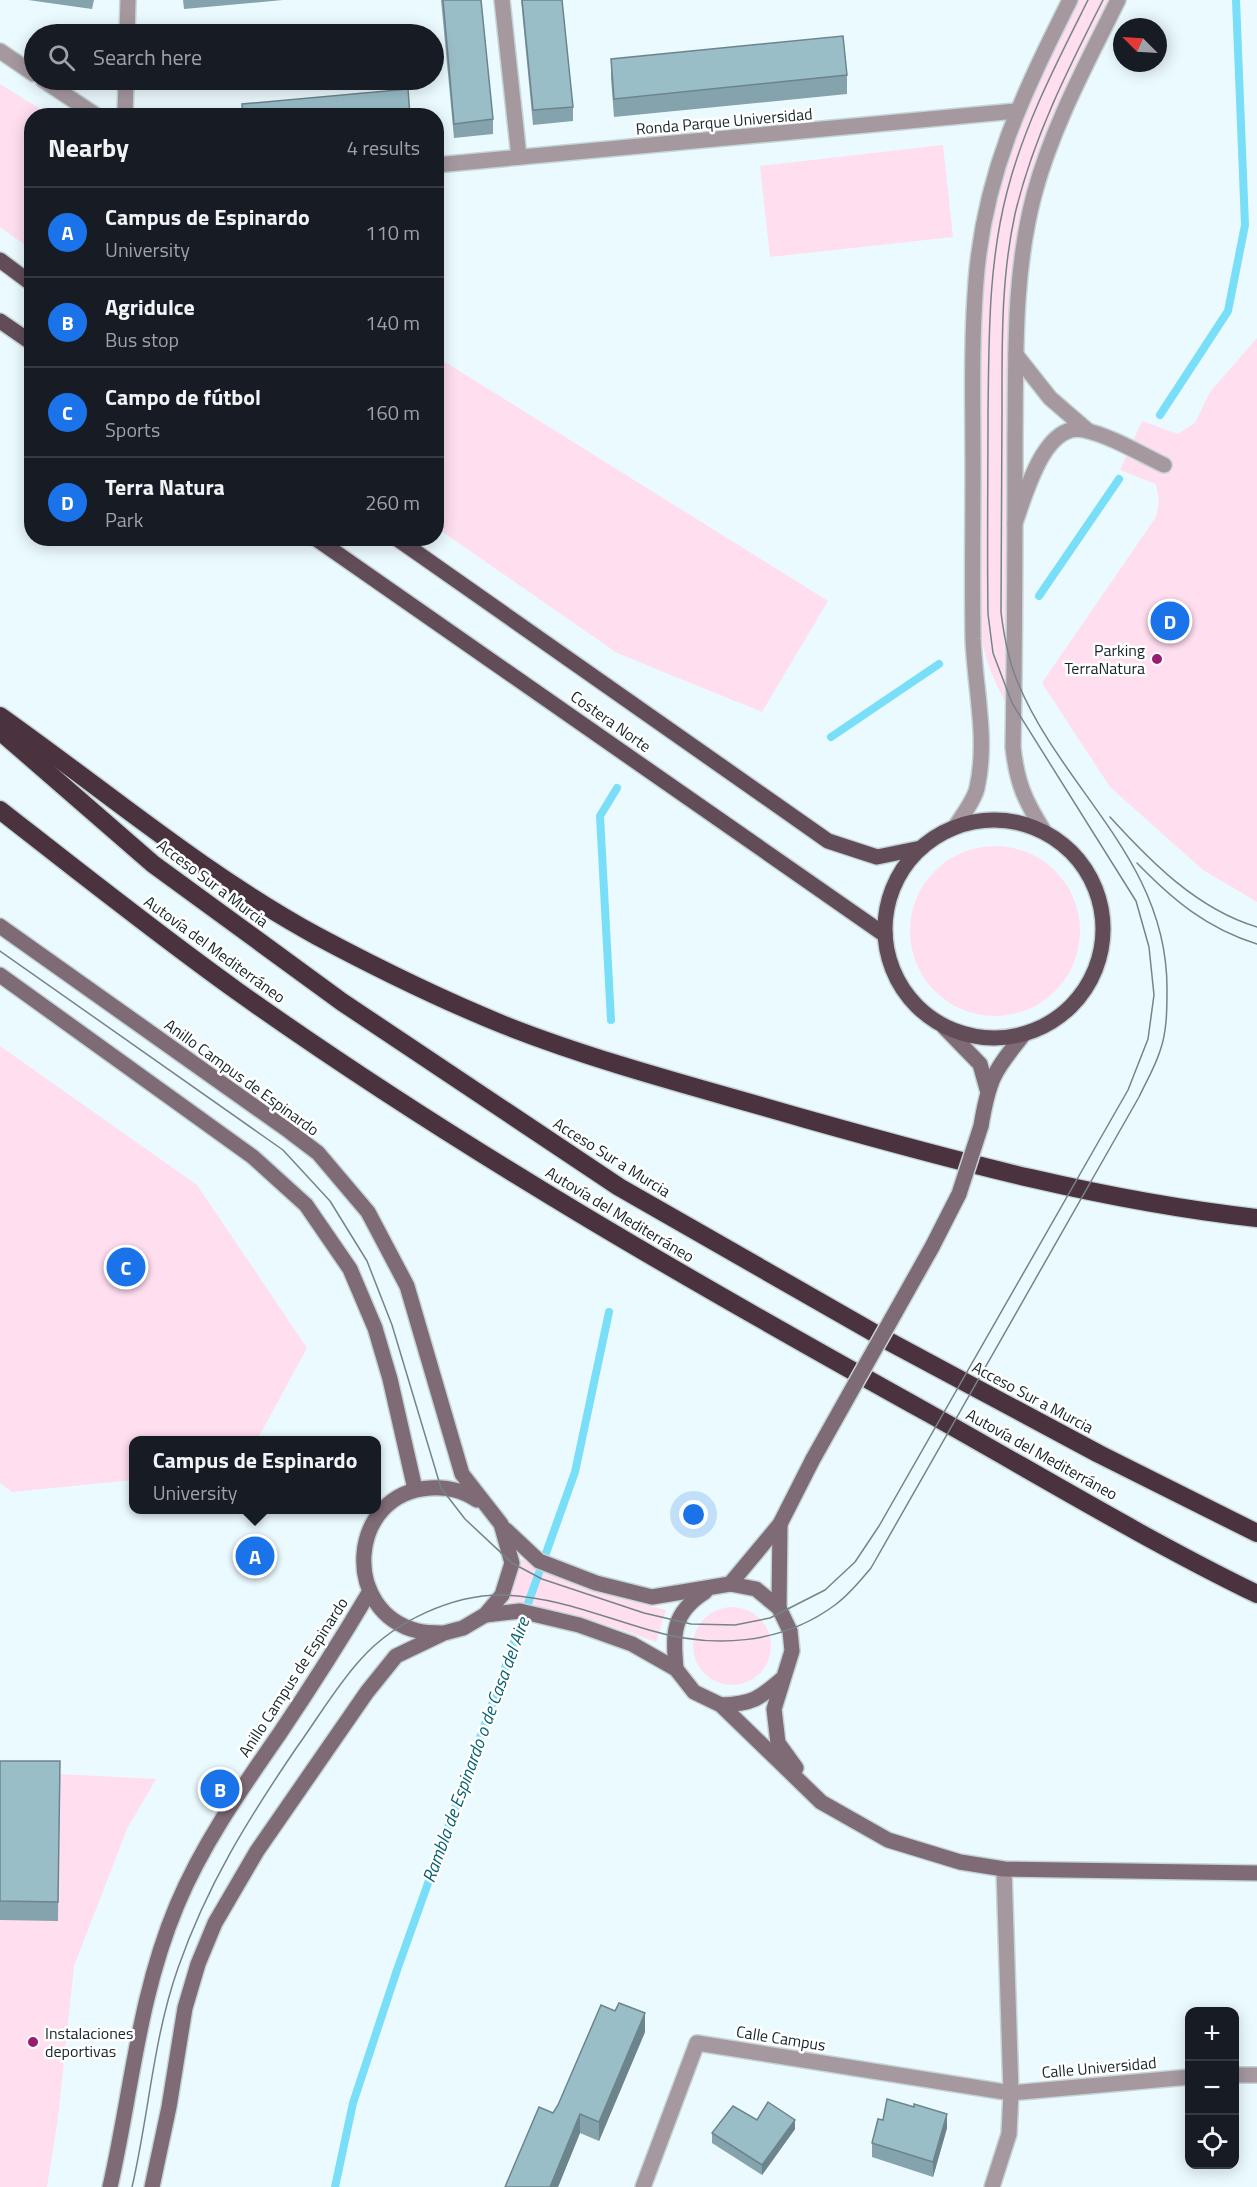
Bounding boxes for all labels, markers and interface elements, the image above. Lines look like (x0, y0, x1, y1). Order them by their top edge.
north arrow (1113, 18, 1167, 72)
search box (24, 24, 444, 90)
text: Search here (93, 40, 202, 74)
icon: search (45, 41, 78, 74)
street label: Ronda Parque Universidad (635, 101, 813, 141)
text: Nearby (48, 128, 129, 167)
text: 4 results (347, 132, 420, 163)
text: Campus de Espinardo (105, 200, 310, 234)
text: A (61, 217, 74, 248)
text: 110 m (365, 217, 420, 248)
text: University (105, 234, 190, 265)
text: Agridulce (105, 290, 195, 324)
text: B (61, 307, 74, 338)
text: 140 m (365, 307, 420, 338)
text: Bus stop (105, 324, 179, 355)
text: Campo de fútbol (105, 380, 261, 414)
text: C (62, 397, 73, 428)
text: 160 m (365, 397, 420, 428)
text: Sports (105, 414, 160, 445)
text: Terra Natura (105, 470, 225, 504)
text: D (61, 487, 74, 518)
text: 260 m (365, 487, 420, 518)
text: Park (105, 504, 143, 535)
pin: D (1150, 598, 1190, 644)
place label: Parking TerraNatura (1064, 638, 1145, 680)
marker: Parking TerraNatura (1150, 652, 1164, 666)
street label: Costera Norte (566, 684, 656, 758)
street label: Acceso Sur a Murcia (152, 833, 274, 933)
street label: Autovía del Mediterráneo (139, 889, 291, 1009)
street label: Anillo Campus de Espinardo (160, 1013, 324, 1141)
street label: Acceso Sur a Murcia (549, 1111, 675, 1203)
street label: Autovía del Mediterráneo (541, 1160, 699, 1268)
pin: C (106, 1244, 146, 1290)
street label: Acceso Sur a Murcia (968, 1355, 1098, 1439)
street label: Autovía del Mediterráneo (962, 1402, 1122, 1506)
popup (129, 1436, 381, 1514)
text: Campus de Espinardo (153, 1443, 357, 1477)
text: University (153, 1477, 237, 1508)
your location (679, 1500, 708, 1529)
pin: A (236, 1534, 274, 1578)
street label: Anillo Campus de Espinardo (232, 1592, 354, 1762)
water label: Rambla de Espinardo o de Casa del Aire (415, 1612, 537, 1886)
pin: B (200, 1766, 240, 1812)
map controls (1185, 2007, 1239, 2169)
button: + (1185, 2007, 1239, 2061)
street label: Calle Campus (735, 2019, 827, 2057)
place label: Instalaciones deportivas (45, 2021, 133, 2063)
marker: Instalaciones deportivas (26, 2035, 40, 2049)
street label: Calle Universidad (1041, 2050, 1157, 2084)
button: − (1185, 2061, 1239, 2115)
button: locate (1185, 2115, 1239, 2169)

